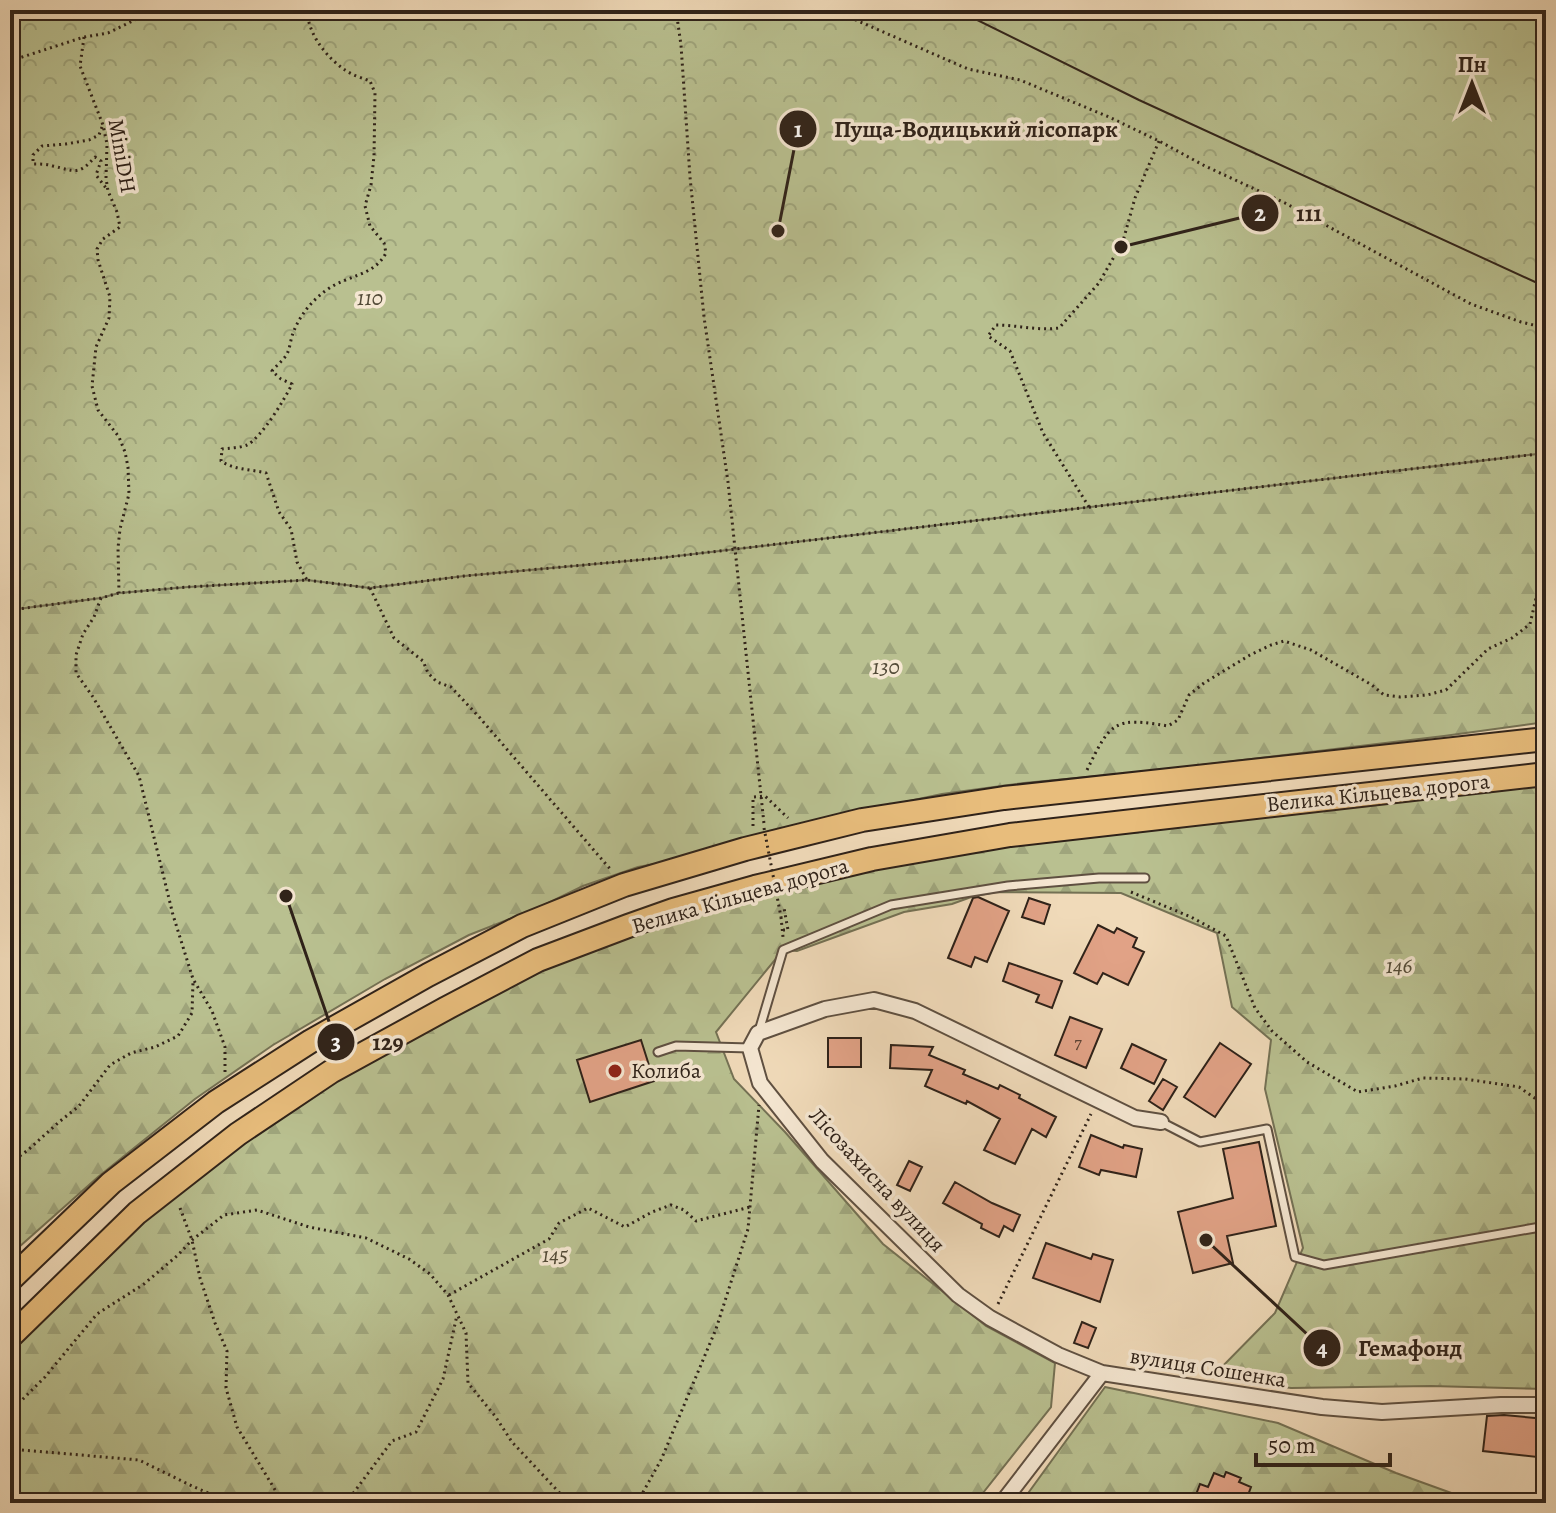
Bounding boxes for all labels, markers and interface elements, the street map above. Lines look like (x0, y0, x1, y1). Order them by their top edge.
north arrow (1432, 44, 1512, 124)
text: Пн (1458, 50, 1486, 80)
callout: Пуща-Водицький лісопарк (778, 105, 1134, 153)
text: 1 (794, 113, 803, 145)
text: Пуща-Водицький лісопарк (834, 113, 1118, 145)
street label: MiniDH (101, 116, 143, 196)
callout: 111 (1240, 189, 1338, 237)
text: 2 (1254, 197, 1266, 229)
text: 111 (1296, 197, 1322, 229)
park label: 110 (357, 283, 383, 313)
park label: 130 (872, 652, 900, 682)
street label: Велика Кільцева дорога (1265, 766, 1492, 820)
street label: Велика Кільцева дорога (628, 850, 853, 941)
park label: 146 (1386, 951, 1413, 981)
callout: 129 (316, 1018, 420, 1066)
text: 3 (331, 1026, 341, 1058)
text: 129 (372, 1026, 404, 1058)
house number: 7 (1074, 1030, 1082, 1054)
place label: Колиба (631, 1056, 702, 1086)
marker: Колиба (606, 1062, 624, 1080)
street label: Лісозахисна вулиця (802, 1101, 952, 1259)
park label: 145 (542, 1240, 568, 1270)
callout: Гемафонд (1302, 1324, 1478, 1372)
text: 4 (1316, 1332, 1328, 1364)
text: Гемафонд (1358, 1332, 1462, 1364)
street label: вулиця Сошенка (1128, 1341, 1289, 1395)
scale bar (1256, 1417, 1390, 1467)
text: 50 m (1268, 1429, 1316, 1461)

